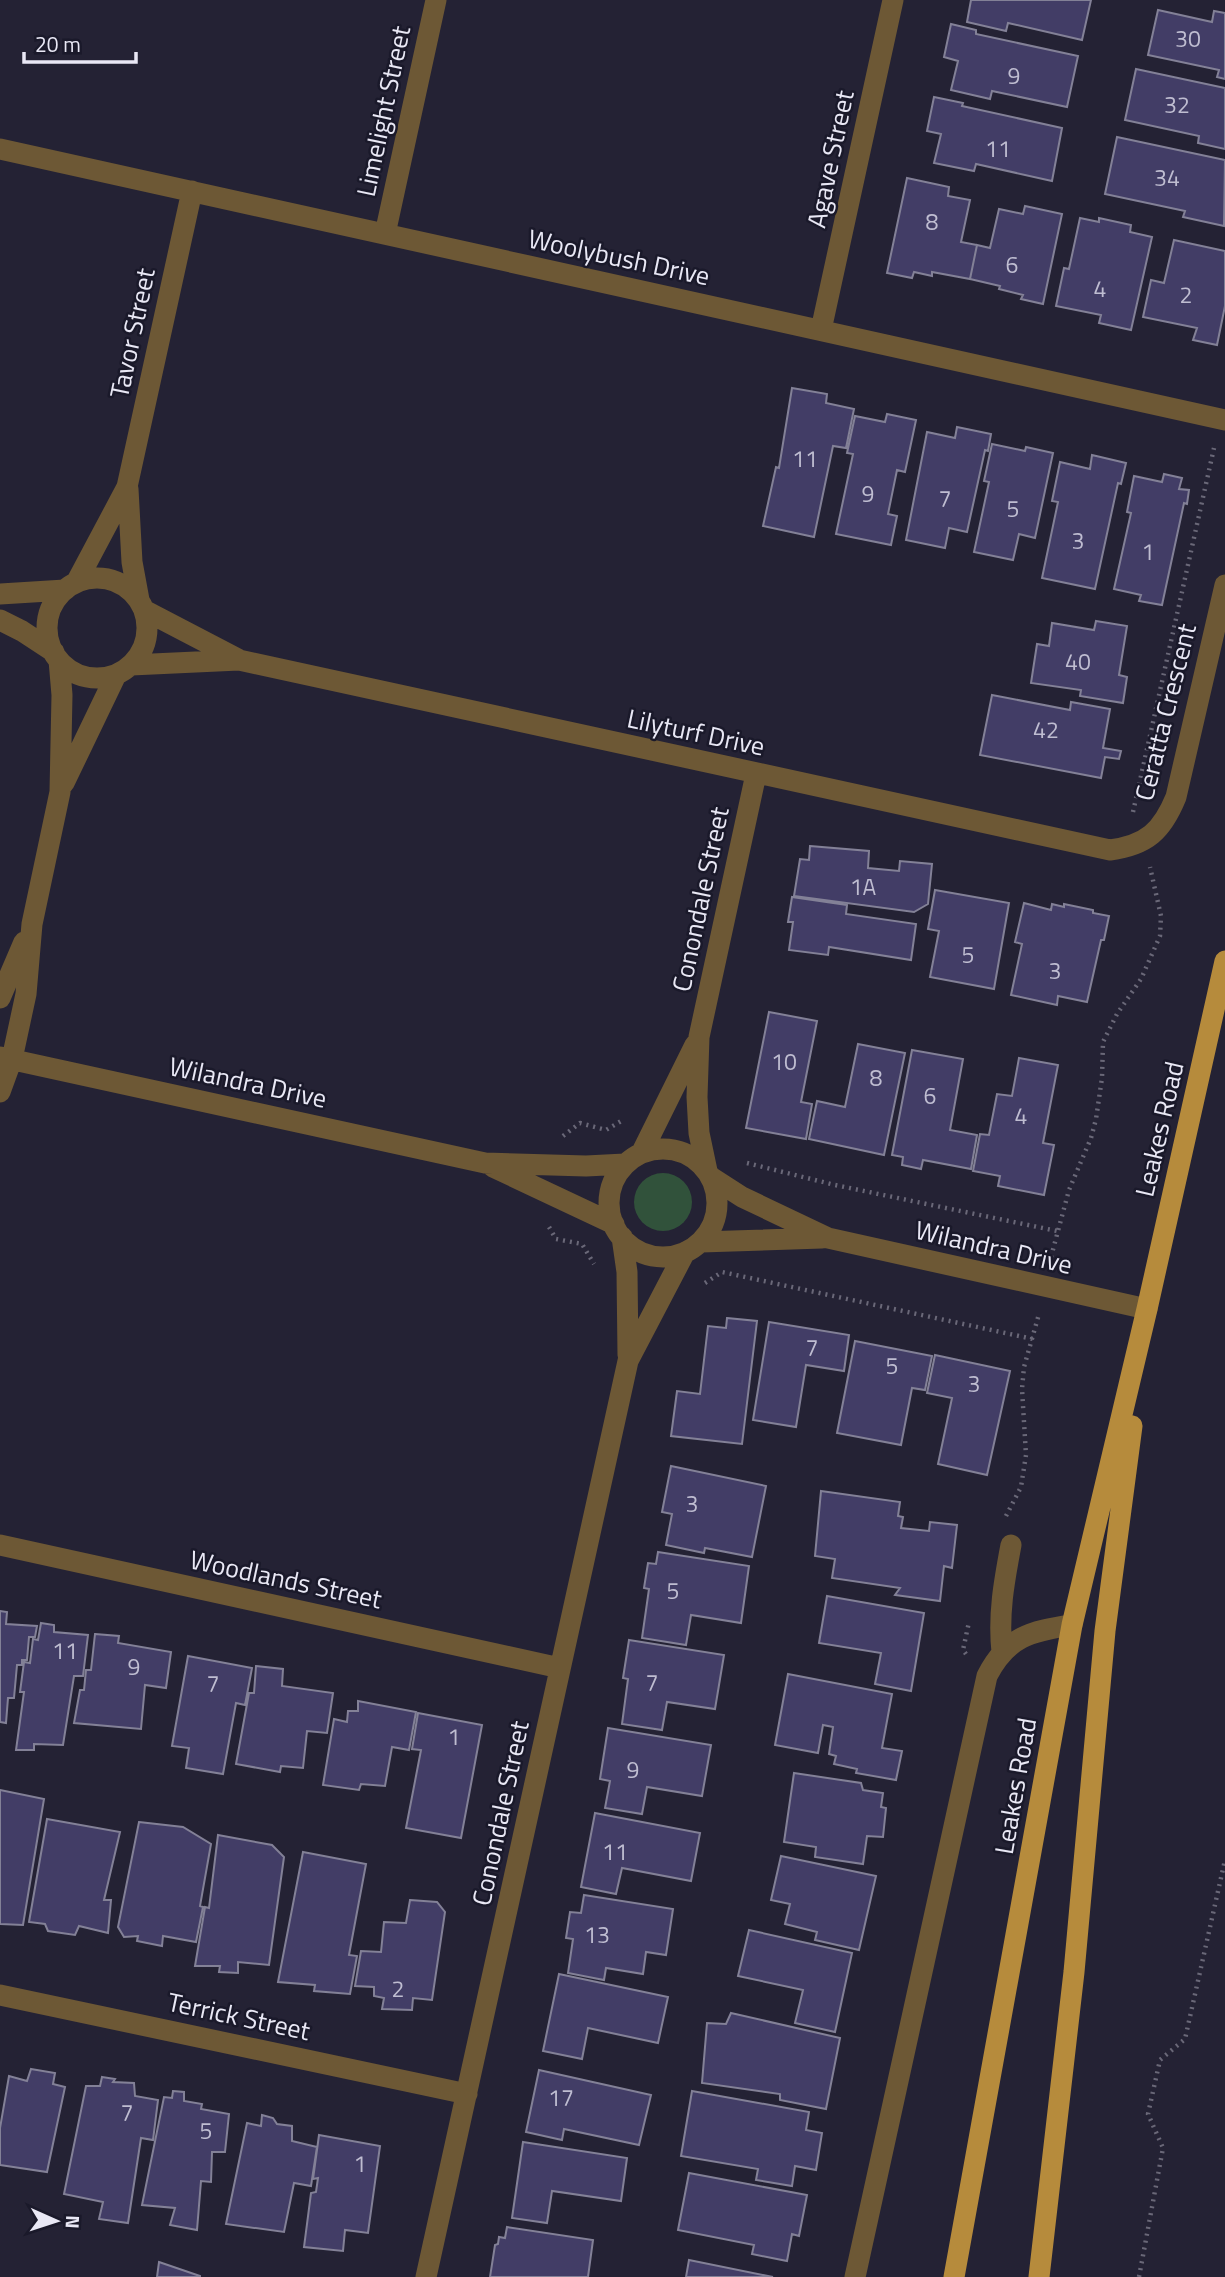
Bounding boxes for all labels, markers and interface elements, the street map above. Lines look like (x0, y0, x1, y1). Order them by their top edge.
scale bar (24, 21, 136, 65)
house number: 30 (1175, 21, 1201, 56)
street label: Limelight Street (346, 22, 420, 200)
text: 20 m (35, 28, 81, 60)
house number: 9 (1008, 58, 1020, 93)
street label: Agave Street (796, 87, 864, 231)
house number: 32 (1164, 87, 1190, 122)
house number: 11 (985, 131, 1011, 166)
house number: 34 (1154, 160, 1180, 195)
house number: 8 (926, 204, 939, 239)
street label: Woolybush Drive (525, 219, 713, 295)
house number: 6 (1006, 247, 1018, 282)
street label: Tavor Street (99, 264, 165, 402)
house number: 4 (1094, 271, 1106, 306)
house number: 2 (1180, 277, 1192, 312)
house number: 11 (792, 441, 818, 476)
house number: 9 (862, 476, 874, 511)
house number: 7 (939, 481, 951, 516)
house number: 5 (1007, 491, 1019, 526)
house number: 3 (1072, 523, 1084, 558)
house number: 1 (1142, 534, 1154, 569)
street label: Ceratta Crescent (1124, 619, 1206, 805)
house number: 40 (1065, 644, 1091, 679)
street label: Lilyturf Drive (624, 698, 768, 766)
house number: 42 (1033, 712, 1059, 747)
street label: Conondale Street (661, 803, 739, 995)
house number: 1A (850, 869, 877, 904)
house number: 5 (962, 937, 974, 972)
house number: 3 (1049, 953, 1061, 988)
house number: 10 (771, 1044, 797, 1079)
street label: Wilandra Drive (166, 1046, 330, 1118)
street label: Leakes Road (1124, 1057, 1194, 1201)
house number: 8 (870, 1060, 883, 1095)
house number: 6 (924, 1078, 936, 1113)
house number: 4 (1015, 1098, 1027, 1133)
street label: Wilandra Drive (912, 1210, 1076, 1284)
house number: 7 (806, 1330, 818, 1365)
house number: 5 (886, 1348, 898, 1383)
house number: 3 (968, 1366, 980, 1401)
house number: 3 (686, 1486, 698, 1521)
street label: Woodlands Street (186, 1540, 386, 1618)
house number: 5 (667, 1573, 679, 1608)
house number: 11 (52, 1633, 78, 1668)
house number: 9 (128, 1649, 140, 1684)
house number: 7 (646, 1665, 658, 1700)
house number: 7 (207, 1666, 219, 1701)
street label: Leakes Road (984, 1715, 1046, 1857)
street label: Conondale Street (461, 1717, 539, 1909)
house number: 1 (448, 1719, 460, 1754)
house number: 9 (627, 1752, 639, 1787)
house number: 11 (602, 1834, 628, 1869)
house number: 13 (584, 1917, 610, 1952)
house number: 2 (392, 1971, 404, 2006)
street label: Terrick Street (164, 1982, 314, 2050)
house number: 17 (548, 2080, 574, 2115)
house number: 7 (121, 2095, 133, 2130)
house number: 5 (200, 2113, 212, 2148)
house number: 1 (354, 2146, 366, 2181)
north arrow (21, 2186, 91, 2256)
text: N (59, 2215, 88, 2229)

